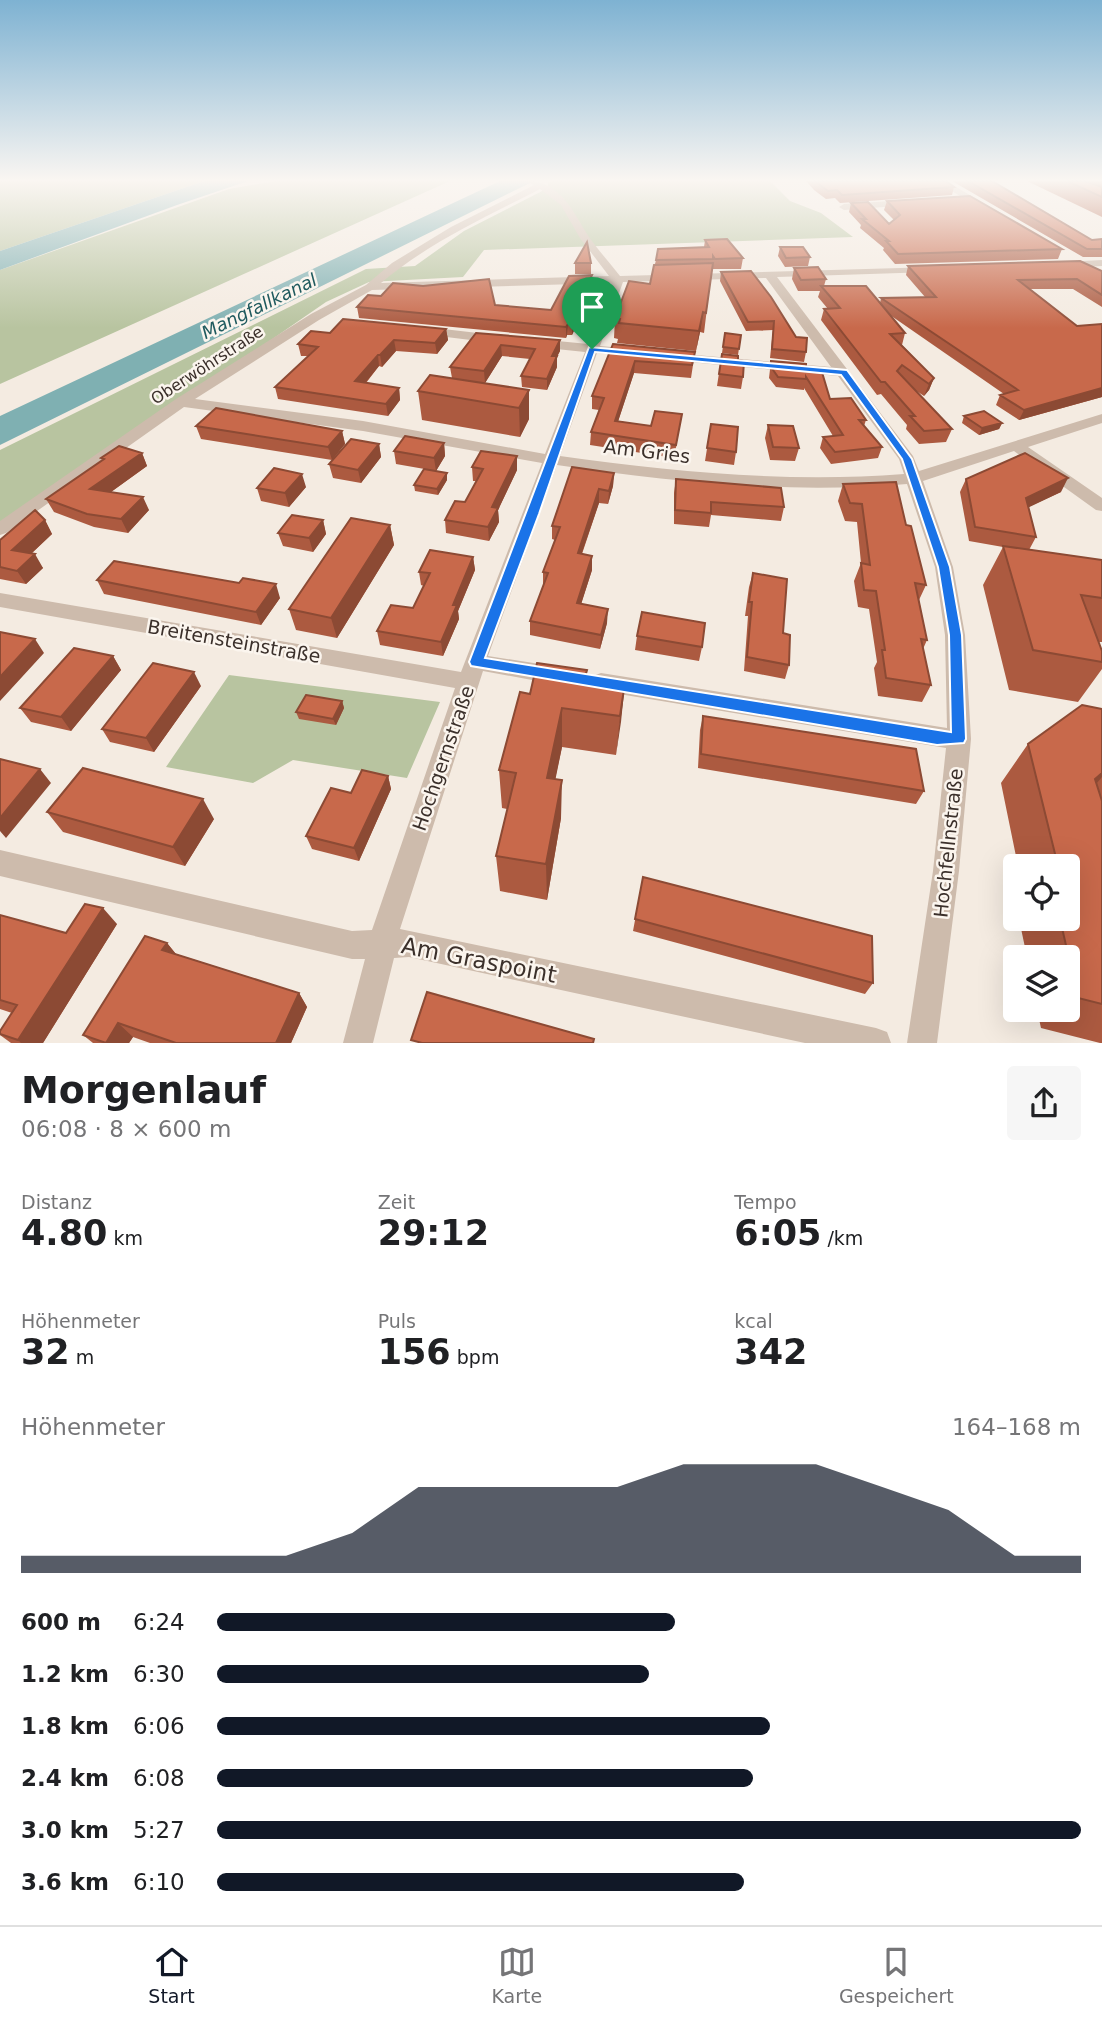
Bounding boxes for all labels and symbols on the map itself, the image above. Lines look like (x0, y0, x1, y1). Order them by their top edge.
water label: Mangfallkanal (198, 269, 320, 343)
pin (562, 277, 622, 349)
street label: Oberwöhrstraße (147, 322, 267, 408)
street label: Am Gries (603, 435, 691, 467)
street label: Breitensteinstraße (146, 615, 322, 667)
street label: Hochgernstraße (408, 682, 478, 834)
street label: Hochfellnstraße (929, 767, 967, 919)
street label: Am Graspoint (399, 932, 559, 988)

